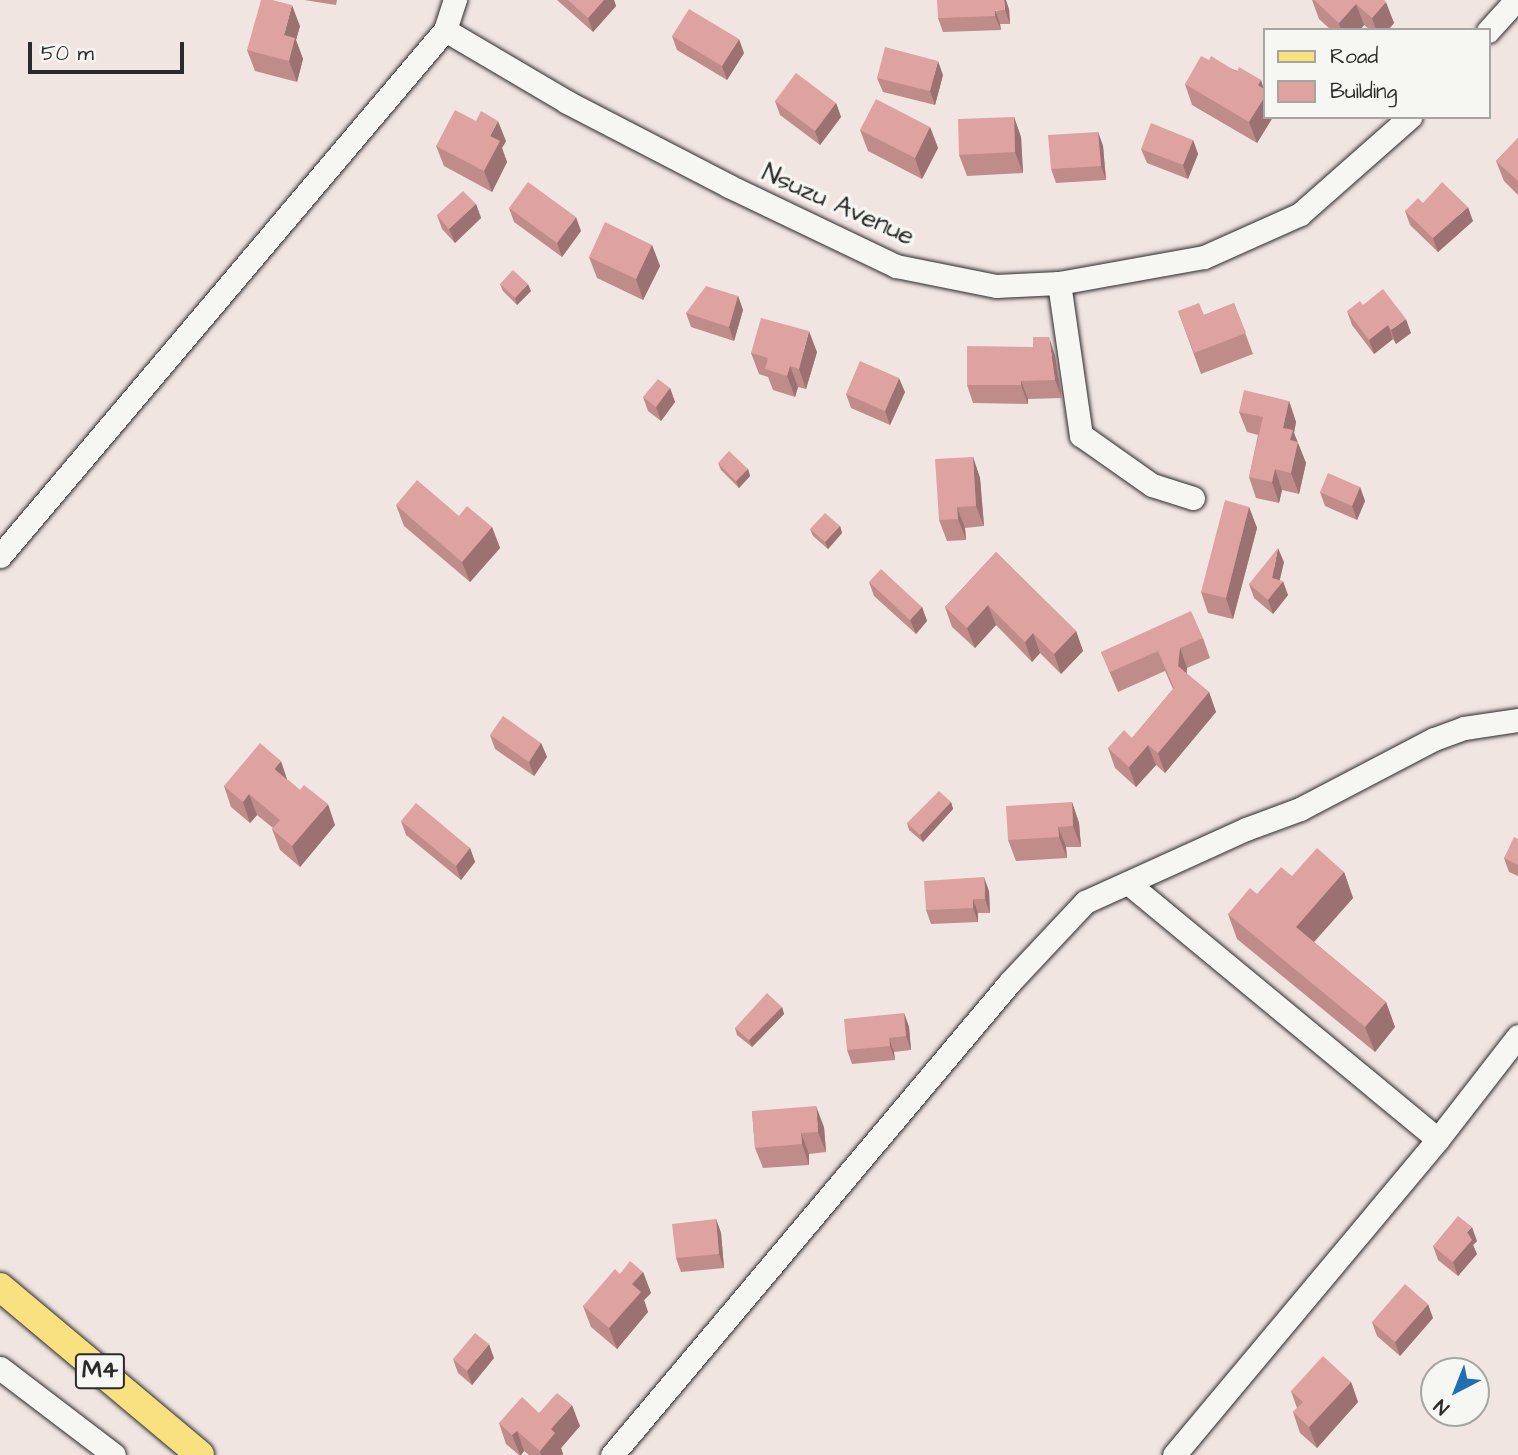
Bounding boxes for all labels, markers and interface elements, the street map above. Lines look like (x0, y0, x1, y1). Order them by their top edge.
scale bar (32, 28, 187, 72)
legend (1262, 28, 1490, 119)
text: 50 m (41, 39, 94, 68)
text: Road (1330, 42, 1378, 71)
text: Building (1330, 77, 1397, 106)
street label: Nsuzu Avenue (757, 157, 919, 253)
road number: M4 (74, 1350, 126, 1392)
north arrow (1420, 1357, 1490, 1427)
text: N (1428, 1392, 1455, 1421)

